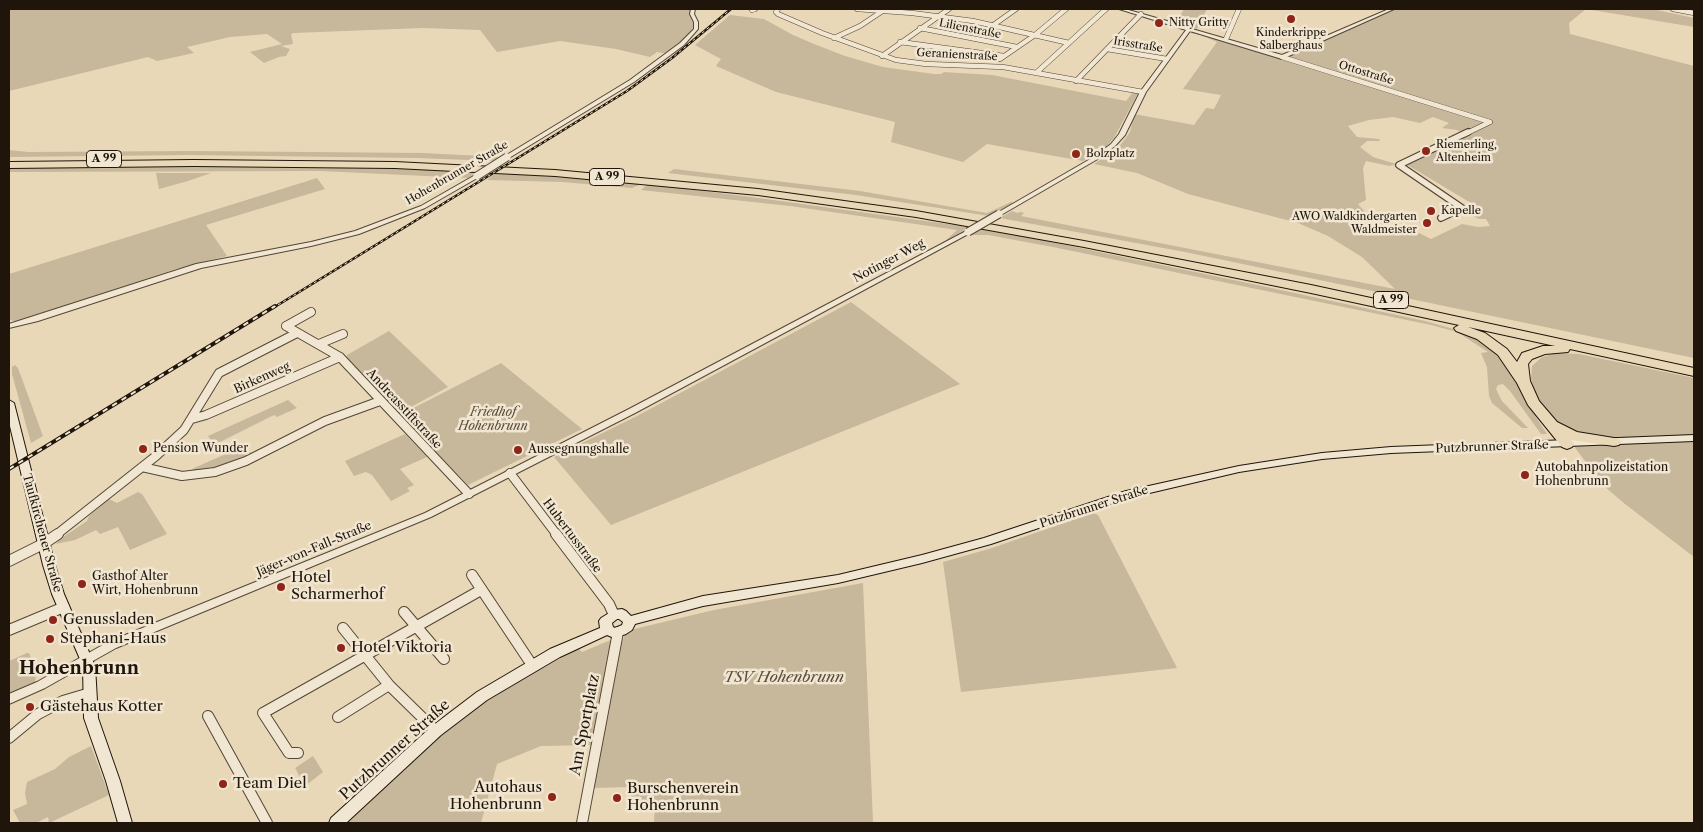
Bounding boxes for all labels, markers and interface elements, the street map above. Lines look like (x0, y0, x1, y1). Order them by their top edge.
marker: Kinderkrippe Salberghaus (1285, 13, 1297, 25)
place label: Nitty Gritty (1169, 16, 1229, 30)
street label: Lilienstraße (938, 17, 1002, 41)
marker: Nitty Gritty (1153, 17, 1165, 29)
place label: Kinderkrippe Salberghaus (1256, 26, 1326, 52)
street label: Irisstraße (1112, 35, 1164, 55)
street label: Geranienstraße (916, 46, 998, 64)
street label: Ottostraße (1337, 58, 1395, 88)
street label: Hohenbrunner Straße (403, 138, 511, 208)
place label: Riemerling, Altenheim (1436, 138, 1497, 164)
marker: Riemerling, Altenheim (1420, 145, 1432, 157)
place label: Bolzplatz (1086, 147, 1135, 161)
marker: Bolzplatz (1070, 148, 1082, 160)
road number: A 99 (86, 150, 122, 168)
road number: A 99 (590, 168, 624, 186)
place label: Kapelle (1441, 204, 1481, 218)
marker: Kapelle (1425, 205, 1437, 217)
place label: AWO Waldkindergarten Waldmeister (1292, 210, 1417, 236)
marker: AWO Waldkindergarten Waldmeister (1421, 217, 1433, 229)
street label: Notinger Weg (851, 236, 927, 286)
road number: A 99 (1374, 292, 1408, 308)
street label: Birkenweg (232, 359, 292, 397)
street label: Andreasstiftstraße (363, 366, 445, 452)
park label: Friedhof Hohenbrunn (458, 406, 528, 434)
street label: Putzbrunner Straße (1435, 438, 1549, 456)
place label: Pension Wunder (153, 442, 248, 456)
marker: Pension Wunder (137, 443, 149, 455)
place label: Aussegnungshalle (528, 443, 629, 457)
marker: Aussegnungshalle (512, 444, 524, 456)
place label: Autobahnpolizeistation Hohenbrunn (1535, 461, 1668, 489)
marker: Autobahnpolizeistation Hohenbrunn (1519, 469, 1531, 481)
street label: Taufkirchener Straße (19, 472, 65, 594)
street label: Putzbrunner Straße (1038, 483, 1150, 531)
street label: Hubertusstraße (539, 496, 605, 576)
street label: Jäger-von-Fall-Straße (254, 518, 374, 580)
place label: Hotel Scharmerhof (291, 569, 384, 604)
place label: Gasthof Alter Wirt, Hohenbrunn (92, 570, 198, 598)
marker: Gasthof Alter Wirt, Hohenbrunn (76, 578, 88, 590)
marker: Hotel Scharmerhof (275, 581, 287, 593)
place label: Genussladen (63, 611, 154, 629)
marker: Genussladen (47, 614, 59, 626)
place label: Stephani-Haus (60, 630, 166, 648)
marker: Stephani-Haus (44, 633, 56, 645)
place label: Hotel Viktoria (351, 639, 452, 657)
marker: Hotel Viktoria (335, 642, 347, 654)
district label: Hohenbrunn (19, 658, 139, 680)
park label: TSV Hohenbrunn (724, 669, 844, 687)
street label: Am Sportplatz (566, 673, 604, 777)
street label: Putzbrunner Straße (336, 696, 454, 804)
place label: Gästehaus Kotter (40, 698, 163, 716)
marker: Gästehaus Kotter (24, 701, 36, 713)
place label: Team Diel (233, 775, 307, 793)
marker: Team Diel (217, 778, 229, 790)
place label: Autohaus Hohenbrunn (450, 779, 542, 814)
place label: Burschenverein Hohenbrunn (627, 780, 739, 815)
marker: Autohaus Hohenbrunn (546, 791, 558, 803)
marker: Burschenverein Hohenbrunn (611, 792, 623, 804)

